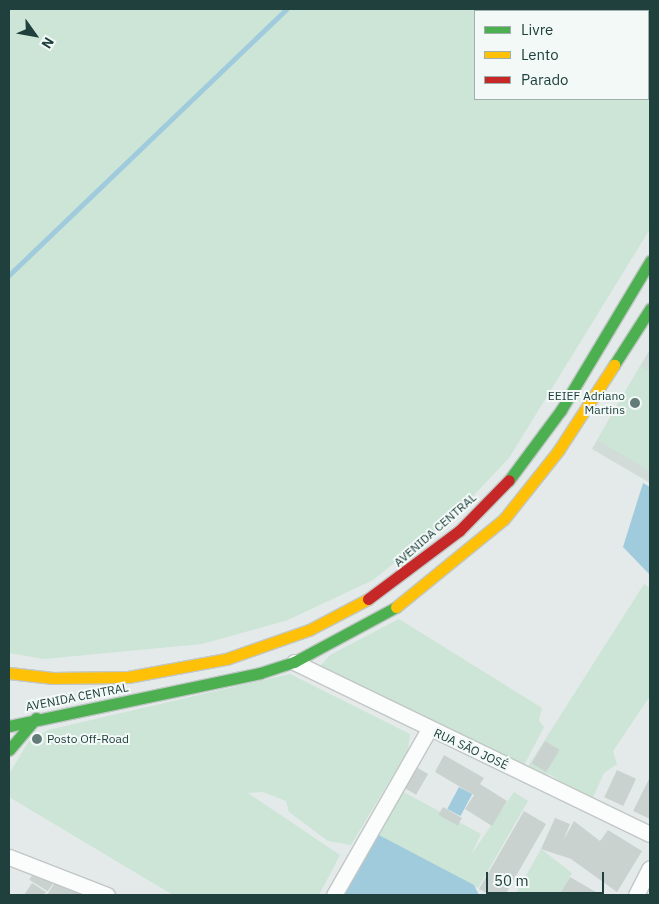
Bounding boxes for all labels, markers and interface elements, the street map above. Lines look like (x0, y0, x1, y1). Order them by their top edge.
north arrow (10, 10, 60, 60)
legend (474, 10, 649, 100)
text: Livre (521, 20, 553, 39)
text: N (37, 34, 58, 52)
text: Lento (521, 45, 559, 64)
text: Parado (521, 70, 569, 89)
place label: EEIEF Adriano Martins (548, 389, 625, 417)
marker: EEIEF Adriano Martins (629, 397, 641, 409)
street label: AVENIDA CENTRAL (391, 490, 479, 570)
street label: AVENIDA CENTRAL (24, 680, 130, 714)
street label: RUA SÃO JOSÉ (432, 725, 510, 773)
place label: Posto Off-Road (47, 732, 129, 746)
marker: Posto Off-Road (31, 733, 43, 745)
scale bar (489, 862, 606, 894)
text: 50 m (494, 871, 529, 890)

